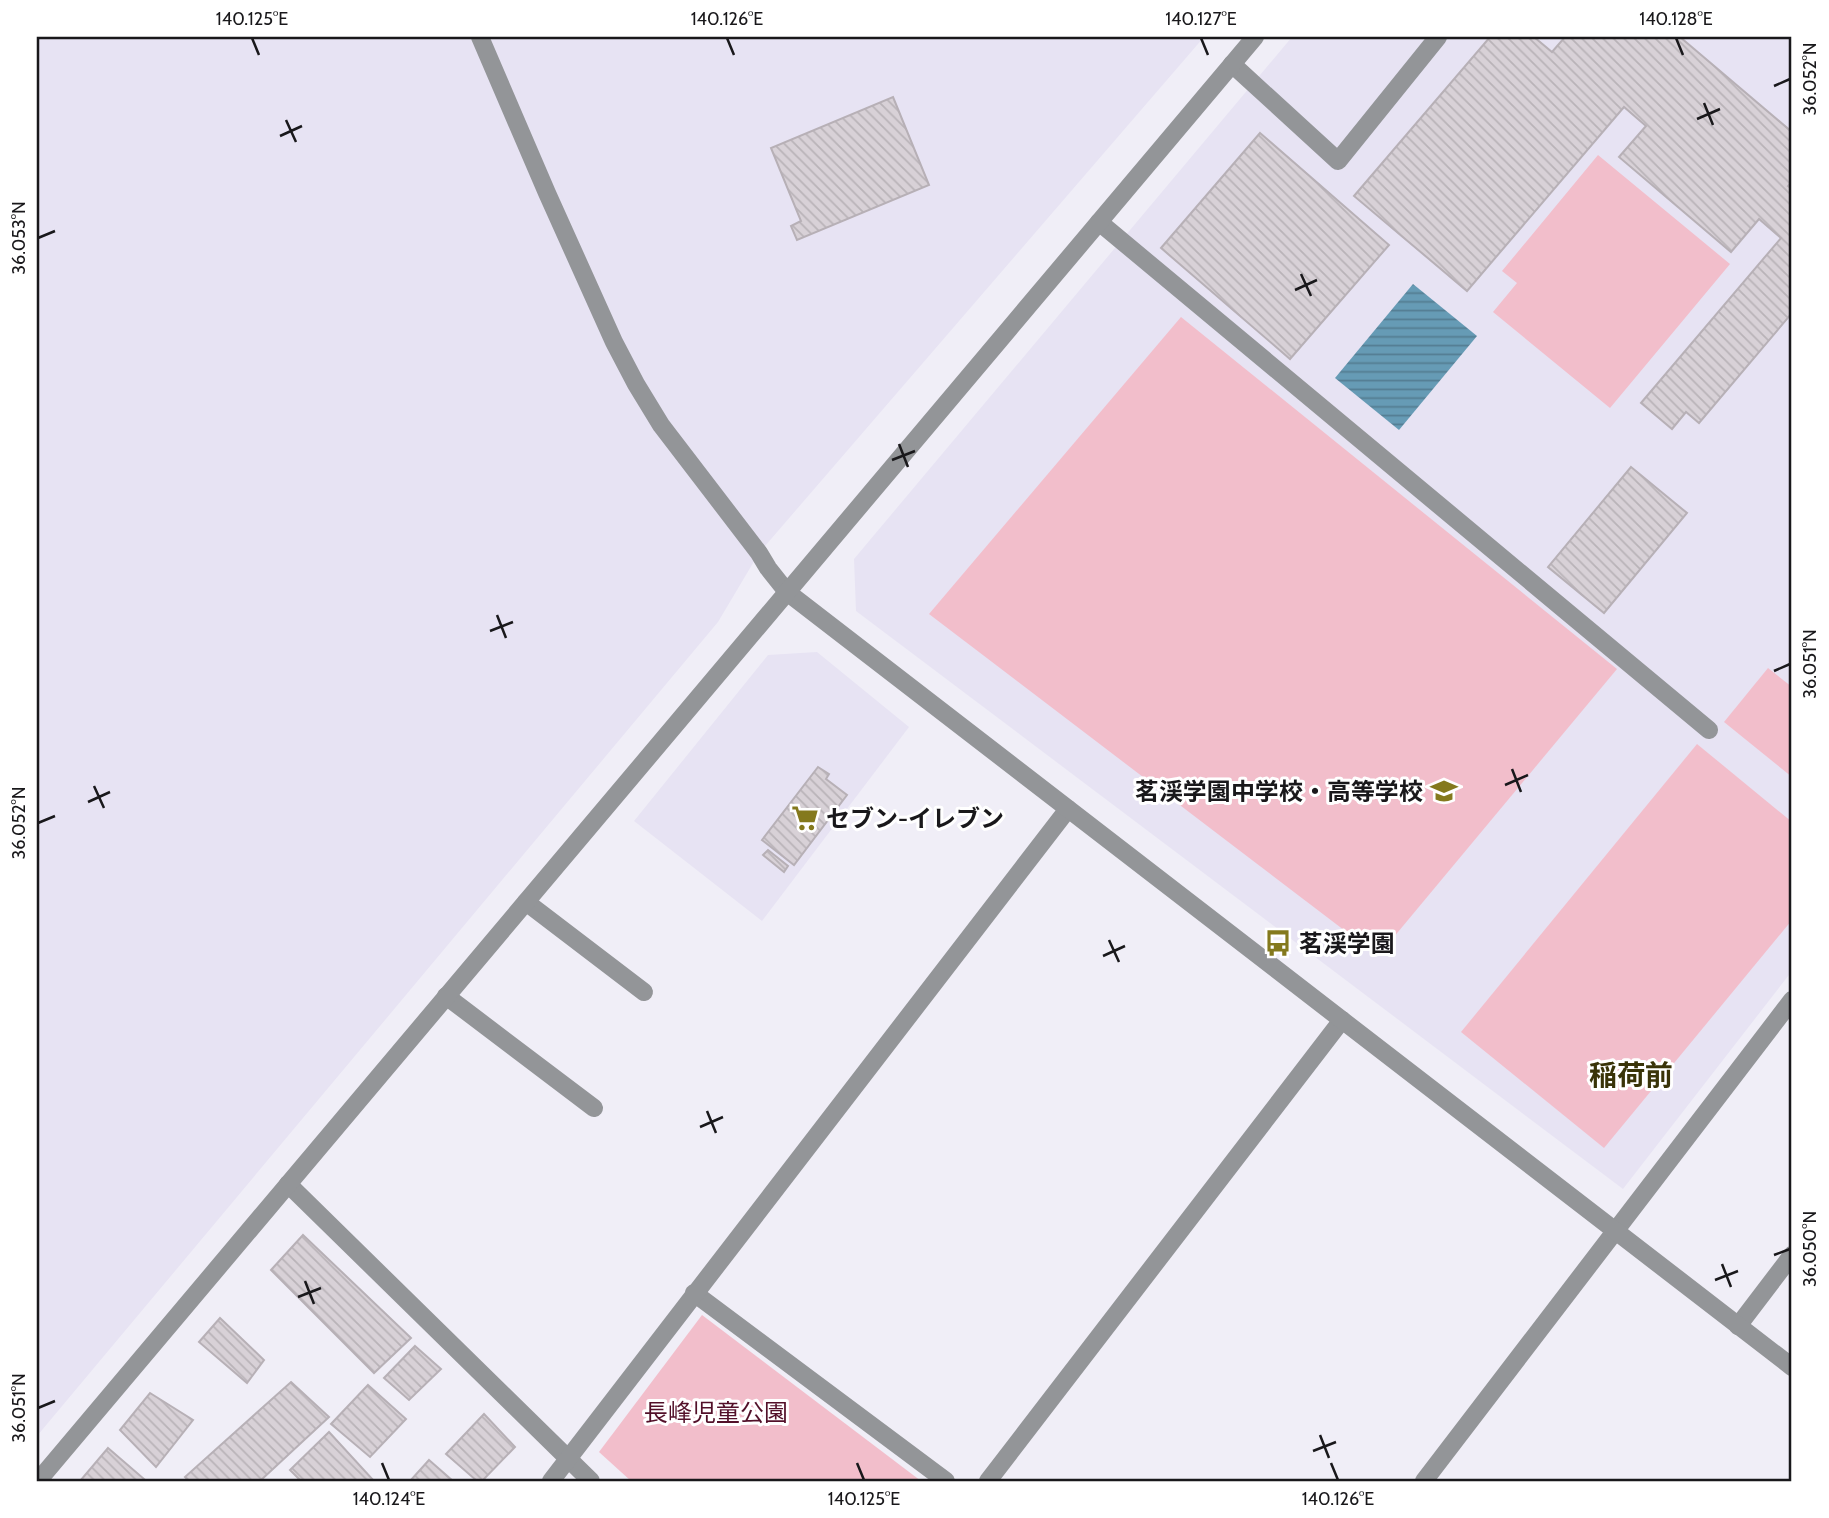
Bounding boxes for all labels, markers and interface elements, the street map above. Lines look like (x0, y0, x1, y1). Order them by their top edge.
text: 140.125°E (216, 8, 288, 30)
text: 140.126°E (691, 8, 763, 30)
text: 140.127°E (1165, 8, 1237, 30)
text: 140.128°E (1639, 8, 1713, 30)
text: 36.052°N (1799, 42, 1821, 116)
text: 36.053°N (8, 201, 30, 275)
text: 36.051°N (1799, 629, 1821, 699)
school or university icon: 茗渓学園中学校・高等学校 (1429, 776, 1459, 806)
place label: 茗渓学園中学校・高等学校 (1135, 777, 1423, 806)
text: 36.052°N (8, 786, 30, 860)
supermarket icon: セブン-イレブン (790, 803, 820, 833)
place label: セブン-イレブン (826, 804, 1004, 833)
bus stop icon: 茗渓学園 (1263, 928, 1293, 958)
place label: 茗渓学園 (1299, 929, 1395, 958)
district label: 稲荷前 (1589, 1058, 1673, 1092)
text: 36.050°N (1799, 1211, 1821, 1287)
text: 36.051°N (8, 1373, 30, 1443)
park label: 長峰児童公園 (644, 1398, 788, 1427)
text: 140.124°E (353, 1488, 425, 1510)
text: 140.125°E (828, 1488, 900, 1510)
text: 140.126°E (1302, 1488, 1374, 1510)

